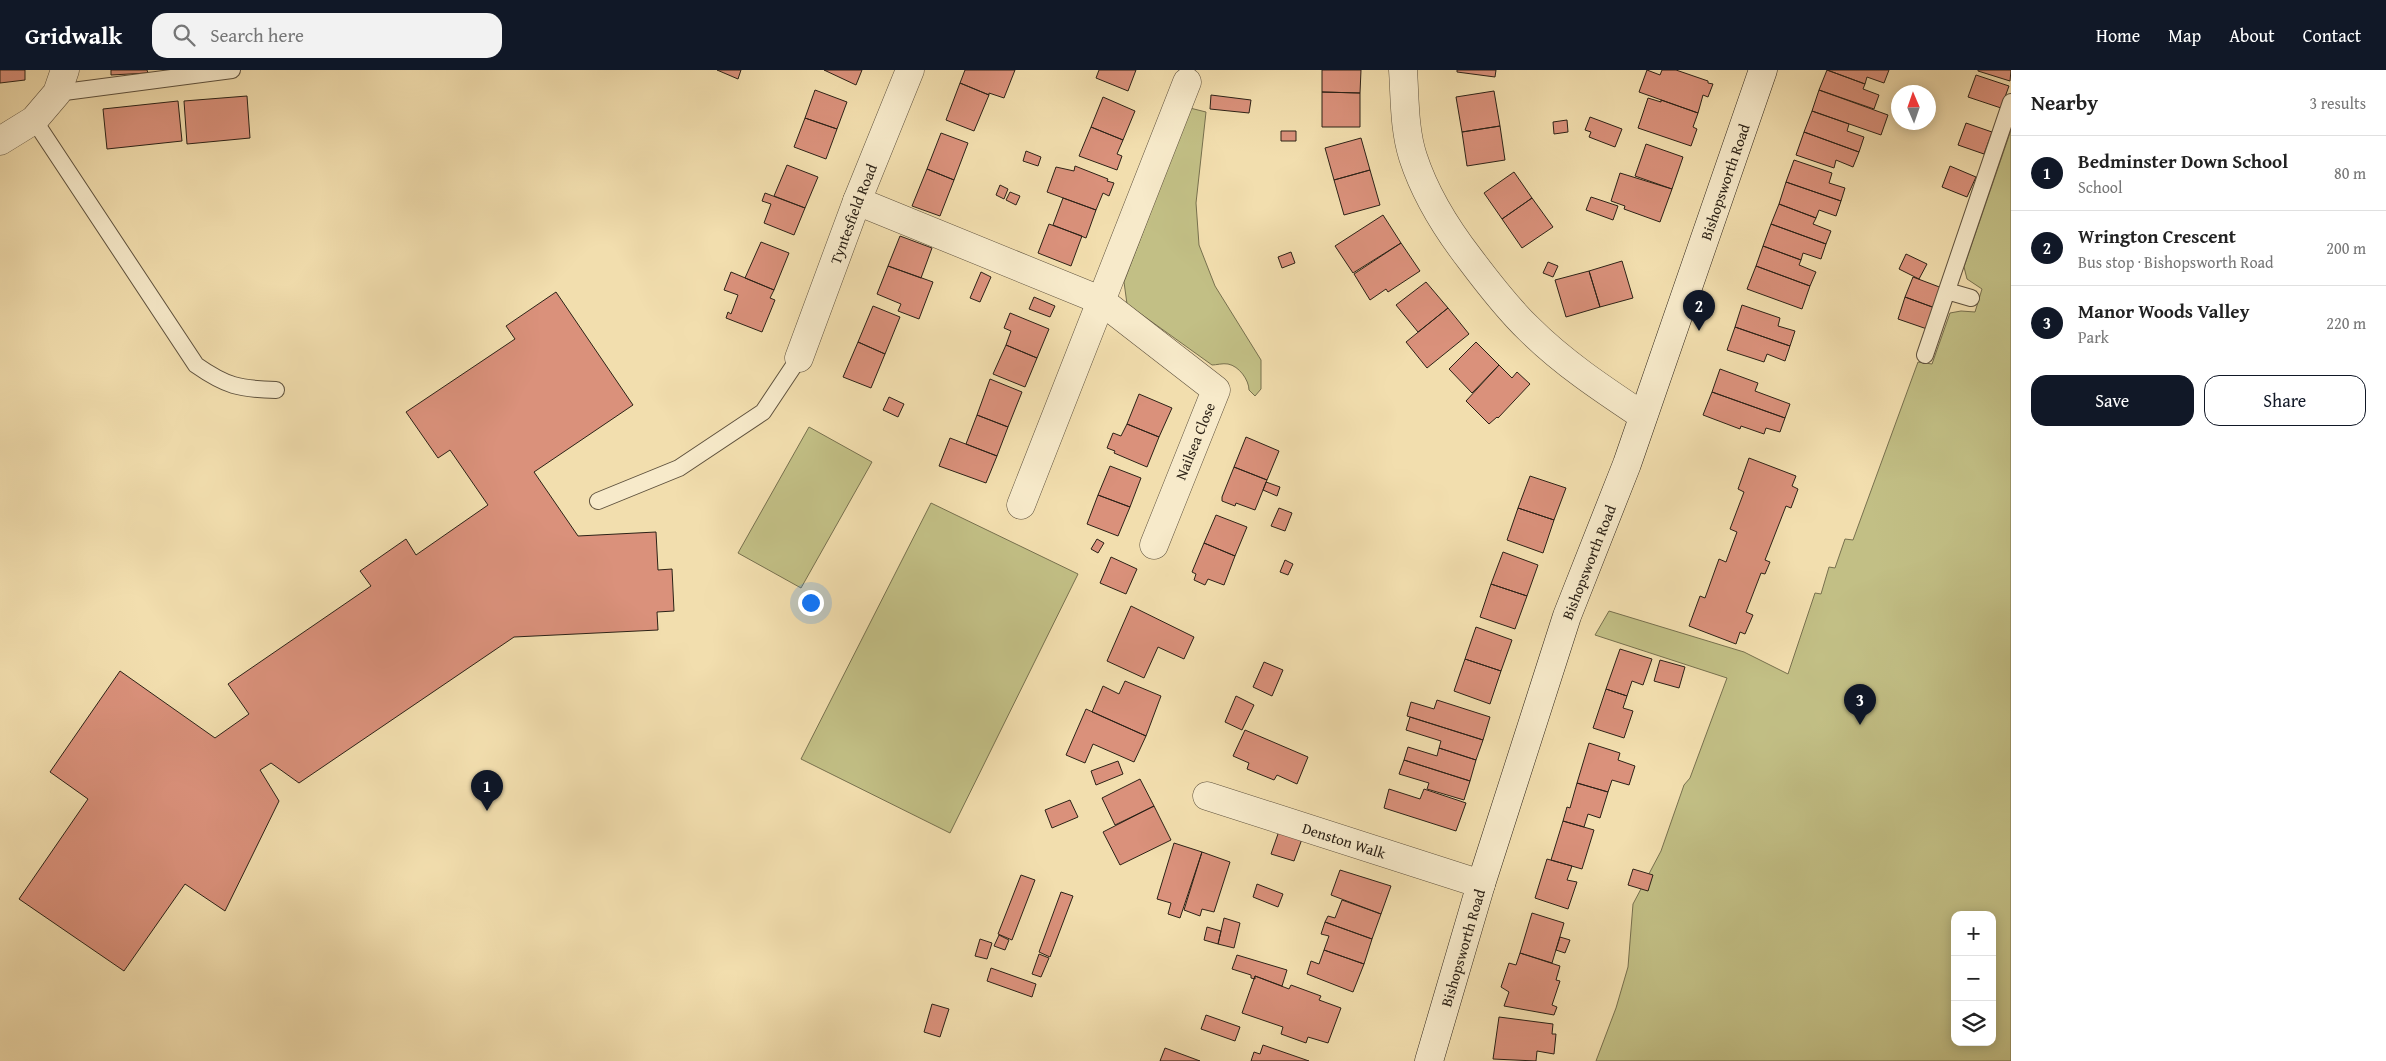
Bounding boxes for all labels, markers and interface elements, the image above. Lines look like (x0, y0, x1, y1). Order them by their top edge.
search box (152, 13, 502, 58)
text: Gridwalk (25, 18, 122, 53)
icon: search (170, 21, 198, 49)
text: Search here (210, 21, 304, 49)
text: Home (2096, 22, 2140, 49)
text: Map (2168, 22, 2201, 49)
text: About (2229, 22, 2275, 49)
text: Contact (2303, 22, 2361, 49)
north arrow (1891, 85, 1936, 130)
text: Nearby (2031, 87, 2098, 118)
text: 3 results (2309, 91, 2366, 115)
street label: Bishopsworth Road (1695, 121, 1754, 243)
text: Bedminster Down School (2078, 147, 2288, 175)
street label: Tyntesfield Road (824, 160, 882, 267)
text: 1 (2043, 161, 2051, 185)
text: 80 m (2334, 161, 2366, 185)
text: School (2078, 175, 2122, 199)
text: Wrington Crescent (2078, 222, 2236, 250)
text: 2 (2043, 236, 2051, 260)
text: 200 m (2326, 236, 2366, 260)
text: Bus stop · Bishopsworth Road (2078, 250, 2274, 274)
pin: 2 (1683, 290, 1715, 331)
text: Manor Woods Valley (2078, 297, 2249, 325)
text: 3 (2043, 311, 2051, 335)
text: 220 m (2326, 311, 2366, 335)
text: Park (2078, 325, 2109, 349)
button: Save (2031, 375, 2194, 426)
button: Share (2204, 375, 2366, 426)
street label: Nailsea Close (1170, 399, 1220, 483)
street label: Bishopsworth Road (1556, 502, 1620, 622)
your location (798, 590, 824, 616)
pin: 3 (1844, 684, 1876, 725)
pin: 1 (471, 770, 503, 811)
street label: Denston Walk (1300, 817, 1389, 863)
street label: Bishopsworth Road (1435, 886, 1489, 1009)
map controls (1951, 911, 1996, 1046)
button: + (1951, 911, 1996, 956)
button: − (1951, 956, 1996, 1001)
button: layers (1951, 1001, 1996, 1046)

